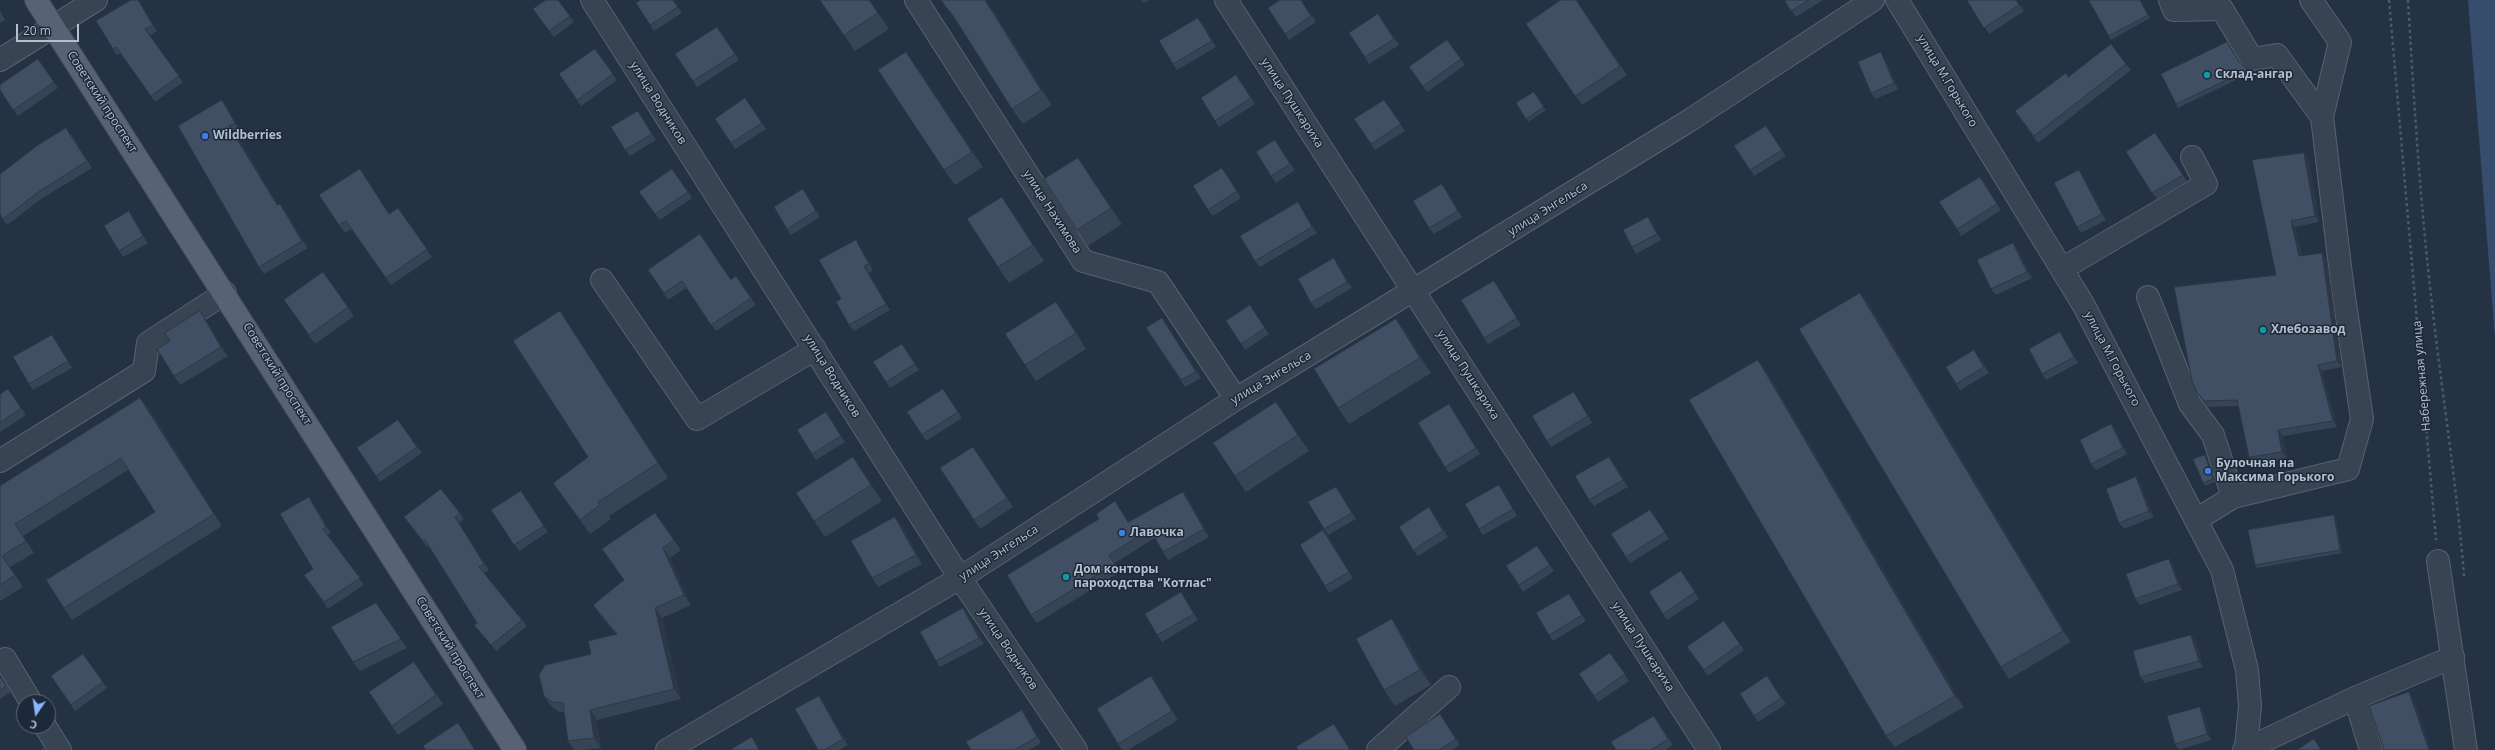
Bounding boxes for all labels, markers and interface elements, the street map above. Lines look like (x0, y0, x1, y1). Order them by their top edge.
scale bar (18, 16, 81, 42)
text: 20 m (23, 22, 51, 39)
street label: улица М.Горького (1914, 32, 1980, 130)
street label: Советский проспект (64, 49, 140, 155)
street label: улица Пушкариха (1258, 55, 1326, 151)
street label: улица Водников (627, 59, 689, 147)
place label: Склад-ангар (2215, 68, 2293, 82)
marker: Склад-ангар (2202, 70, 2212, 80)
place label: Wildberries (213, 129, 282, 143)
marker: Wildberries (200, 131, 210, 141)
street label: улица Нахимова (1020, 167, 1084, 257)
street label: улица Энгельса (1505, 179, 1591, 239)
street label: улица М.Горького (2081, 309, 2143, 409)
street label: Советский проспект (240, 320, 314, 428)
street label: Набережная улица (2410, 320, 2434, 432)
place label: Хлебозавод (2271, 323, 2346, 337)
marker: Хлебозавод (2258, 325, 2268, 335)
street label: улица Пушкариха (1434, 327, 1502, 423)
street label: улица Водников (801, 332, 863, 420)
street label: улица Энгельса (1228, 348, 1314, 408)
place label: Булочная на Максима Горького (2216, 457, 2334, 485)
marker: Булочная на Максима Горького (2203, 466, 2213, 476)
street label: улица Энгельса (957, 522, 1041, 584)
place label: Лавочка (1130, 526, 1184, 540)
marker: Лавочка (1117, 528, 1127, 538)
place label: Дом конторы пароходства "Котлас" (1074, 563, 1212, 591)
marker: Дом конторы пароходства "Котлас" (1061, 572, 1071, 582)
street label: Советский проспект (413, 594, 487, 702)
street label: улица Пушкариха (1609, 599, 1677, 695)
street label: улица Водников (975, 606, 1041, 692)
north arrow (16, 694, 56, 734)
text: С (28, 717, 39, 733)

